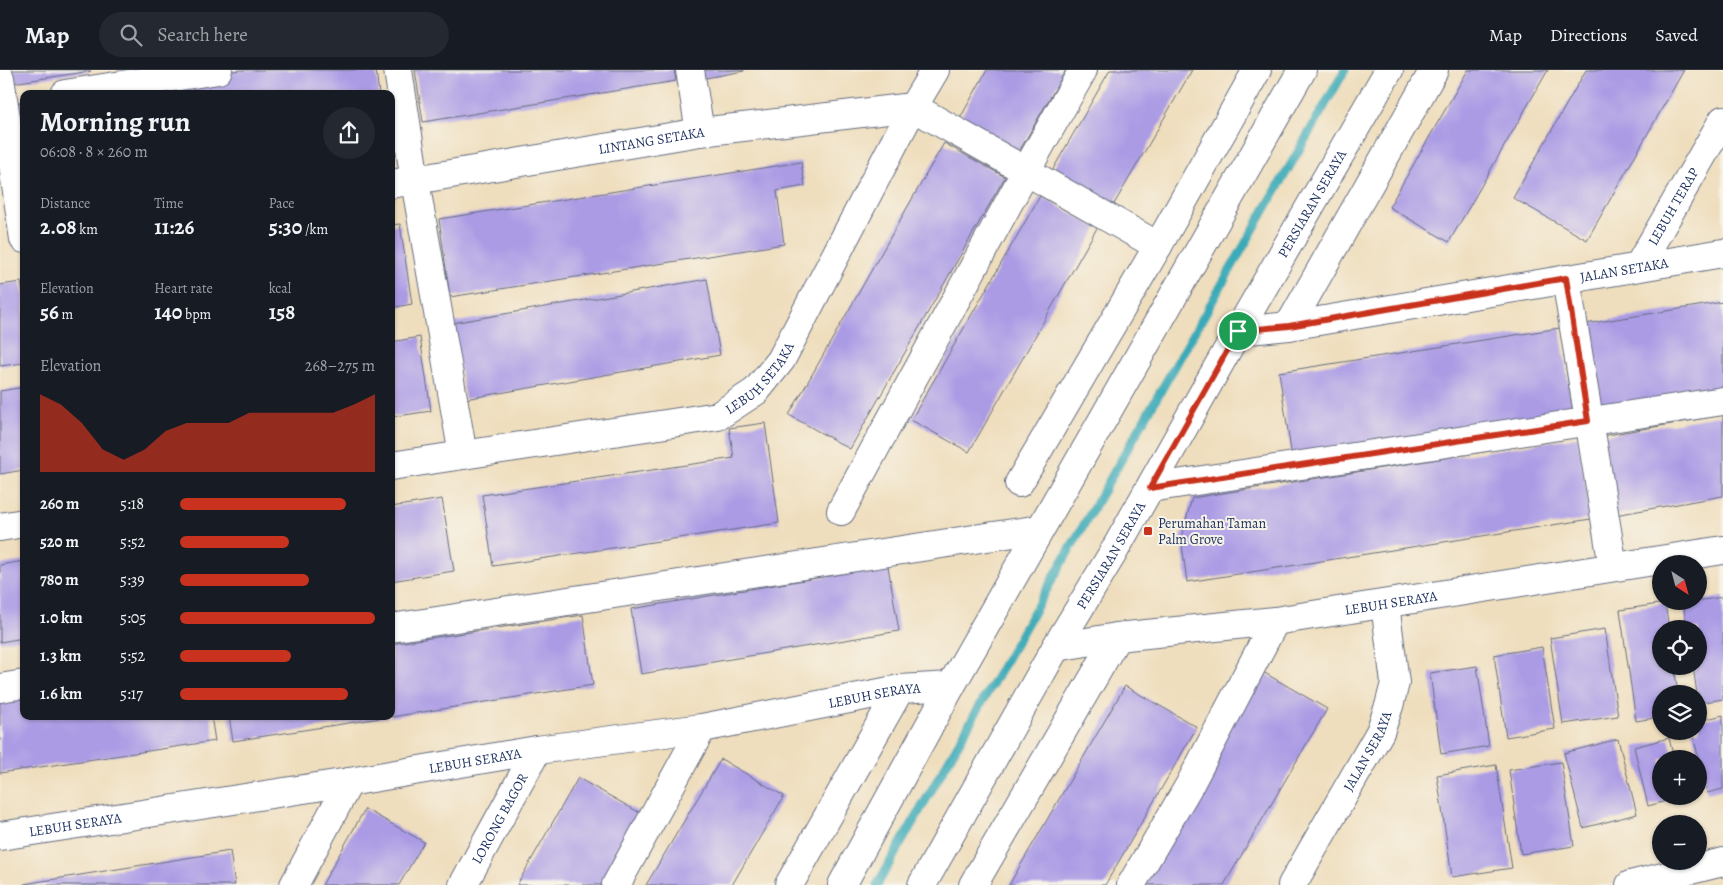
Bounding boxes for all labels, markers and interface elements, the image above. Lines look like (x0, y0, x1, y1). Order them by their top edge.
search box (99, 12, 449, 57)
text: Map (25, 19, 69, 51)
icon: search (117, 21, 145, 49)
text: Search here (157, 22, 248, 48)
text: Map (1489, 23, 1522, 47)
text: Directions (1550, 23, 1627, 47)
text: Saved (1655, 23, 1698, 47)
text: Morning run (40, 103, 190, 141)
button: share (323, 107, 375, 159)
street label: LINTANG SETAKA (597, 122, 706, 159)
text: 06:08 · 8 × 260 m (40, 141, 148, 163)
street label: PERSIARAN SERAYA (1273, 146, 1351, 261)
street label: LEBUH TERAP (1644, 164, 1704, 249)
text: Distance (40, 194, 90, 213)
text: Time (154, 194, 183, 213)
text: Pace (269, 194, 295, 213)
text: 2.08 (40, 213, 77, 241)
text: 11:26 (154, 213, 194, 241)
text: 5:30 (269, 213, 302, 241)
text: km (77, 220, 98, 239)
text: /km (302, 220, 328, 239)
street label: JALAN SETAKA (1579, 253, 1670, 287)
text: Elevation (40, 279, 94, 298)
text: Heart rate (154, 279, 213, 298)
text: kcal (269, 279, 291, 298)
text: 56 (40, 298, 59, 326)
text: 140 (154, 298, 182, 326)
text: 158 (269, 298, 295, 326)
text: m (59, 305, 73, 324)
text: bpm (182, 305, 211, 324)
pin (1217, 310, 1259, 352)
icon: arrive (1224, 317, 1252, 345)
street label: LEBUH SETAKA (721, 338, 799, 419)
text: Elevation (40, 355, 101, 377)
text: 268–275 m (305, 355, 375, 377)
text: 260 m (40, 493, 79, 515)
text: 5:18 (120, 493, 144, 515)
street label: PERSIARAN SERAYA (1072, 497, 1150, 613)
place label: Perumahan Taman Palm Grove (1158, 514, 1267, 549)
marker: Perumahan Taman Palm Grove (1142, 525, 1154, 537)
text: 520 m (40, 531, 79, 553)
text: 5:52 (120, 531, 145, 553)
north arrow (1652, 555, 1708, 610)
map controls (1652, 555, 1707, 870)
text: 780 m (40, 569, 79, 591)
text: 5:39 (120, 569, 145, 591)
street label: LEBUH SERAYA (1343, 586, 1439, 620)
text: 1.0 km (40, 607, 83, 629)
text: 5:05 (120, 607, 146, 629)
button: locate (1652, 620, 1707, 675)
text: 1.3 km (40, 645, 81, 667)
text: 5:52 (120, 645, 145, 667)
street label: LEBUH SERAYA (827, 679, 922, 713)
text: 1.6 km (40, 683, 82, 705)
text: 5:17 (120, 683, 143, 705)
button: layers (1652, 685, 1707, 740)
street label: JALAN SERAYA (1339, 708, 1397, 795)
street label: LEBUH SERAYA (427, 744, 524, 778)
button: + (1652, 750, 1707, 805)
street label: LORONG BAGOR (467, 769, 533, 868)
street label: LEBUH SERAYA (28, 808, 124, 841)
button: − (1652, 815, 1707, 870)

